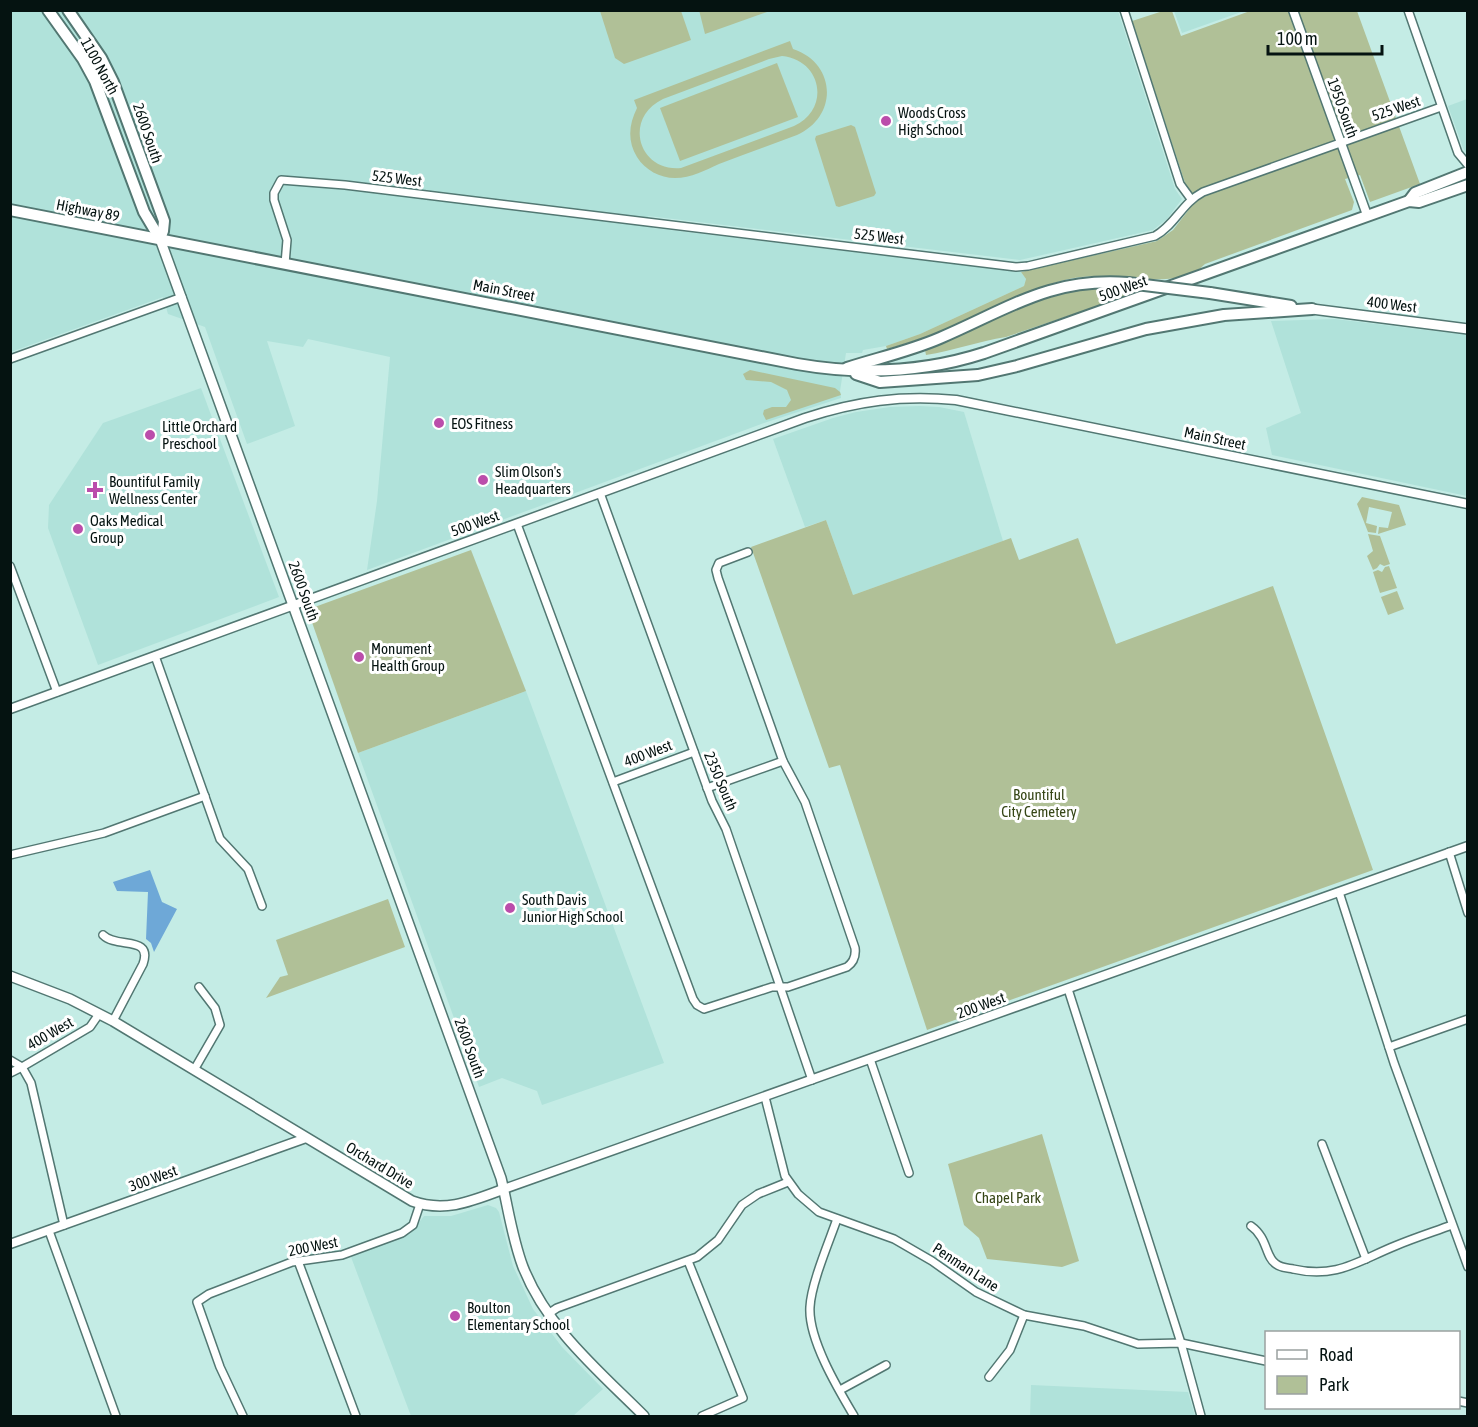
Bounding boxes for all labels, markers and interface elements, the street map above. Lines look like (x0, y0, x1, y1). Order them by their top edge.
scale bar (1268, 18, 1382, 56)
text: 100 m (1277, 28, 1318, 49)
street label: 1100 North (78, 35, 122, 97)
street label: 1950 South (1324, 76, 1362, 140)
street label: 525 West (1370, 92, 1422, 124)
street label: 2600 South (130, 101, 166, 165)
place label: Woods Cross High School (898, 104, 966, 138)
marker: Woods Cross High School (879, 114, 893, 128)
street label: 525 West (371, 167, 423, 189)
street label: Highway 89 (55, 196, 121, 224)
street label: 525 West (853, 225, 905, 247)
street label: 500 West (1097, 271, 1149, 305)
street label: Main Street (472, 276, 536, 304)
street label: 400 West (1366, 293, 1418, 315)
place label: EOS Fitness (451, 415, 513, 432)
marker: EOS Fitness (432, 416, 446, 430)
place label: Little Orchard Preschool (162, 418, 237, 452)
street label: Main Street (1183, 423, 1247, 453)
marker: Little Orchard Preschool (143, 428, 157, 442)
place label: Slim Olson's Headquarters (495, 463, 571, 497)
place label: Bountiful Family Wellness Center (109, 473, 200, 507)
marker: Slim Olson's Headquarters (476, 473, 490, 487)
marker: Bountiful Family Wellness Center (86, 481, 104, 499)
street label: 500 West (449, 506, 501, 540)
place label: Oaks Medical Group (90, 512, 164, 546)
marker: Oaks Medical Group (71, 522, 85, 536)
street label: 2600 South (285, 559, 323, 623)
place label: Monument Health Group (371, 640, 445, 674)
marker: Monument Health Group (352, 650, 366, 664)
street label: 400 West (622, 736, 674, 770)
street label: 2350 South (701, 749, 741, 813)
park label: Bountiful City Cemetery (1001, 786, 1077, 820)
place label: South Davis Junior High School (522, 891, 623, 925)
marker: South Davis Junior High School (503, 901, 517, 915)
street label: 200 West (955, 988, 1007, 1022)
street label: 400 West (24, 1013, 76, 1053)
street label: 2600 South (451, 1016, 489, 1080)
street label: Orchard Drive (343, 1138, 417, 1192)
street label: 300 West (127, 1161, 179, 1195)
park label: Chapel Park (975, 1189, 1041, 1206)
street label: 200 West (287, 1233, 339, 1259)
street label: Penman Lane (930, 1239, 1002, 1295)
place label: Boulton Elementary School (467, 1299, 570, 1333)
marker: Boulton Elementary School (448, 1309, 462, 1323)
legend (1265, 1331, 1460, 1409)
text: Road (1319, 1344, 1353, 1365)
text: Park (1319, 1374, 1349, 1395)

